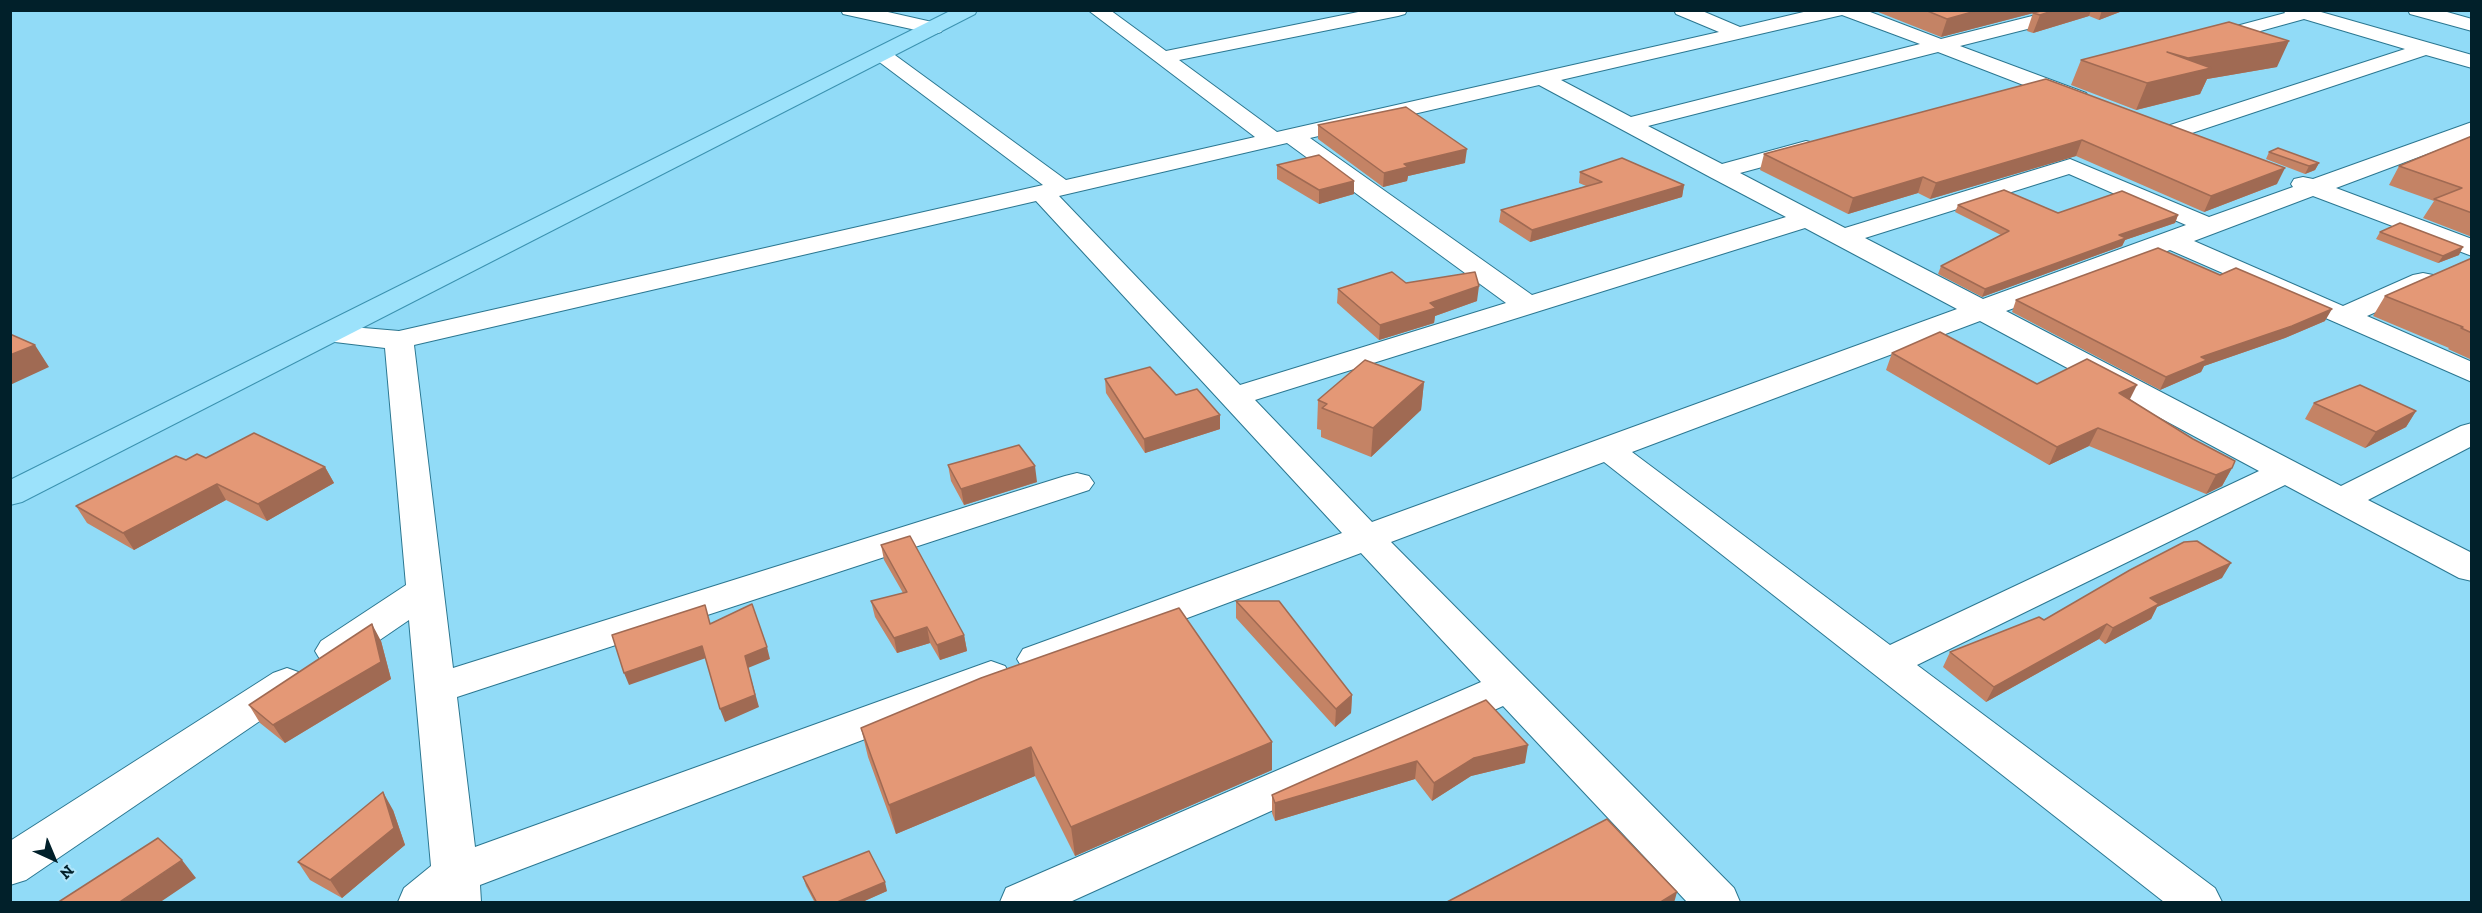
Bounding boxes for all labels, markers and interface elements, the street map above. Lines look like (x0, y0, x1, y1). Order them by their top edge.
north arrow (24, 829, 84, 889)
text: N (56, 861, 78, 883)

